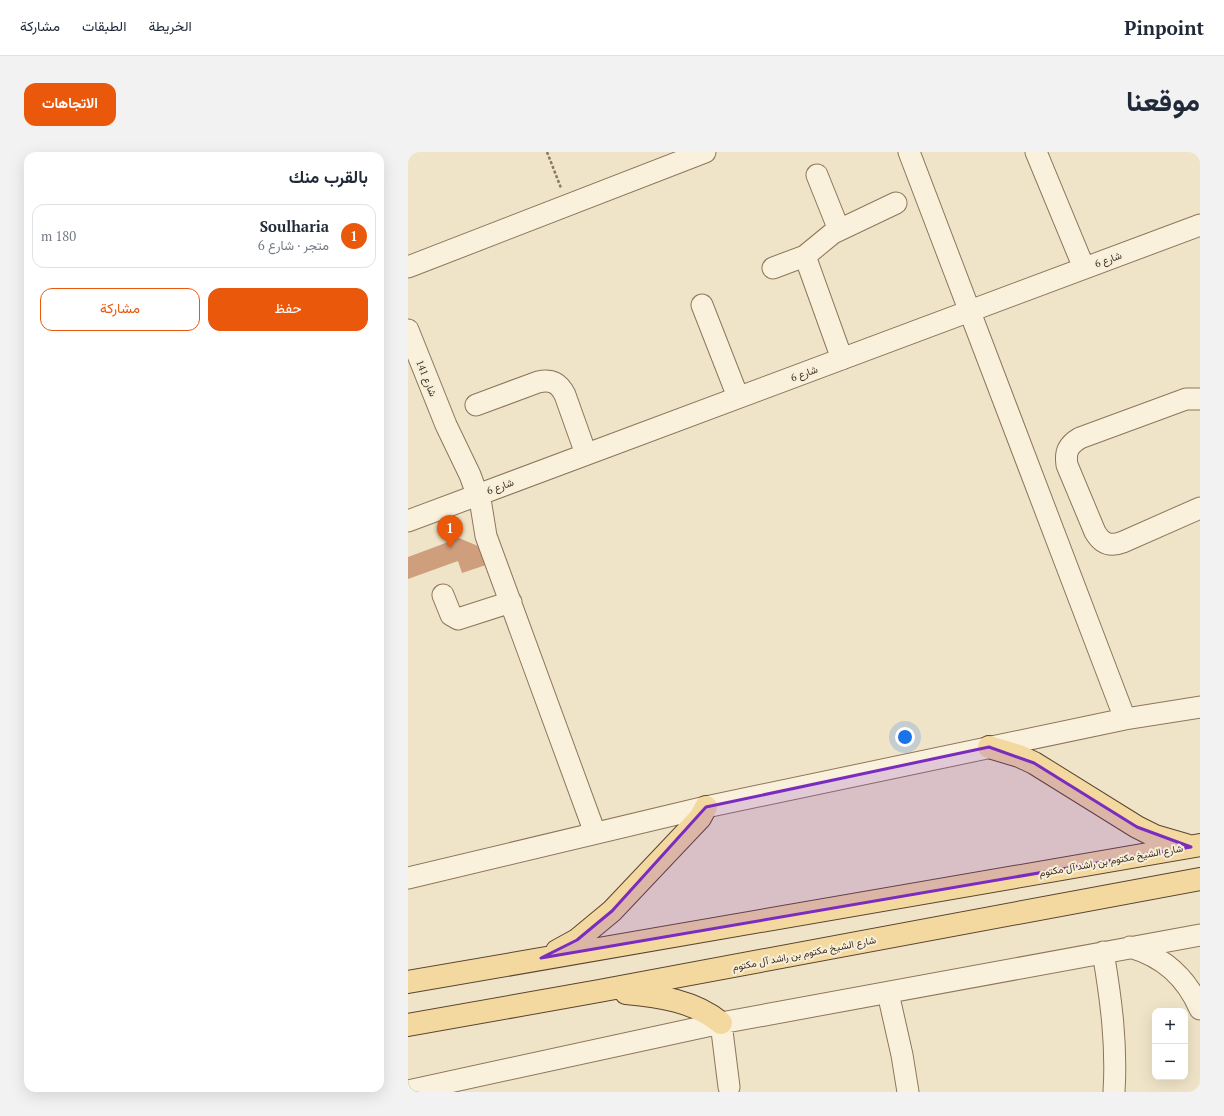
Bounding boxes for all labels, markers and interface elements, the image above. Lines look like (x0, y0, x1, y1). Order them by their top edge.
text: Pinpoint (1124, 15, 1204, 40)
text: مشاركة (20, 16, 60, 35)
text: الطبقات (82, 16, 126, 35)
text: الخريطة (148, 16, 192, 35)
text: موقعنا (1126, 82, 1200, 119)
button: الاتجاهات (24, 83, 116, 126)
text: بالقرب منك (289, 165, 368, 188)
text: Soulharia (260, 216, 329, 236)
text: 180 m (41, 227, 76, 245)
text: 1 (350, 227, 358, 245)
text: متجر · شارع 6 (258, 236, 329, 254)
street label: شارع 6 (1093, 249, 1124, 270)
button: مشاركة (40, 288, 200, 331)
button: حفظ (208, 288, 368, 331)
street label: شارع 141 (413, 358, 440, 399)
street label: شارع 6 (789, 363, 820, 384)
street label: شارع 6 (485, 476, 516, 497)
pin: 1 (437, 515, 463, 548)
your location (895, 727, 915, 747)
street label: شارع الشيخ مكتوم بن راشد آل مكتوم (1038, 841, 1184, 880)
street label: شارع الشيخ مكتوم بن راشد آل مكتوم (731, 933, 877, 974)
map controls (1152, 1008, 1188, 1080)
button: + (1152, 1008, 1188, 1044)
button: − (1152, 1044, 1188, 1080)

